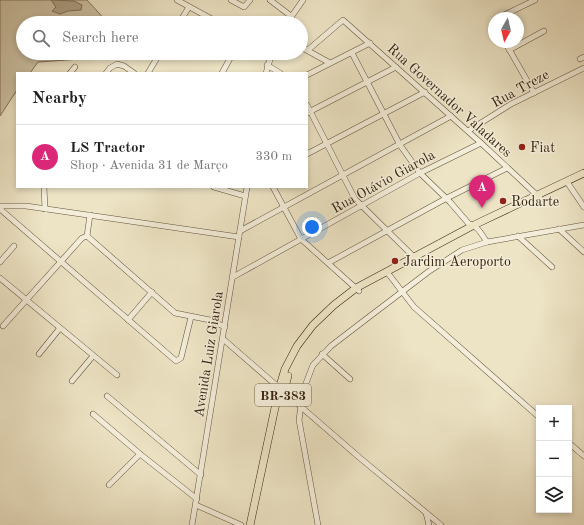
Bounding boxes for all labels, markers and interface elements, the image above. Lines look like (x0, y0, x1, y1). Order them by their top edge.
north arrow (488, 12, 524, 48)
search box (16, 16, 308, 60)
icon: search (30, 27, 52, 49)
text: Search here (62, 31, 139, 46)
street label: Rua Governador Valadares (384, 41, 514, 160)
street label: Rua Treze (489, 67, 551, 110)
text: Nearby (32, 90, 87, 107)
text: LS Tractor (70, 141, 145, 156)
place label: Fiat (530, 141, 555, 155)
marker: Fiat (517, 142, 527, 152)
street label: Rua Otávio Giarola (329, 148, 438, 216)
text: A (40, 150, 50, 163)
text: 330 m (255, 150, 292, 163)
text: Shop · Avenida 31 de Março (70, 159, 228, 172)
pin: A (469, 175, 495, 208)
place label: Rodarte (511, 195, 559, 209)
marker: Rodarte (498, 196, 508, 206)
your location (302, 217, 322, 237)
place label: Jardim Aeroporto (403, 255, 511, 269)
marker: Jardim Aeroporto (390, 256, 400, 266)
street label: Avenida Luiz Giarola (192, 290, 226, 418)
road number: BR-383 (255, 384, 311, 406)
map controls (536, 405, 572, 513)
button: + (536, 405, 572, 441)
button: − (536, 441, 572, 477)
button: layers (536, 477, 572, 513)

